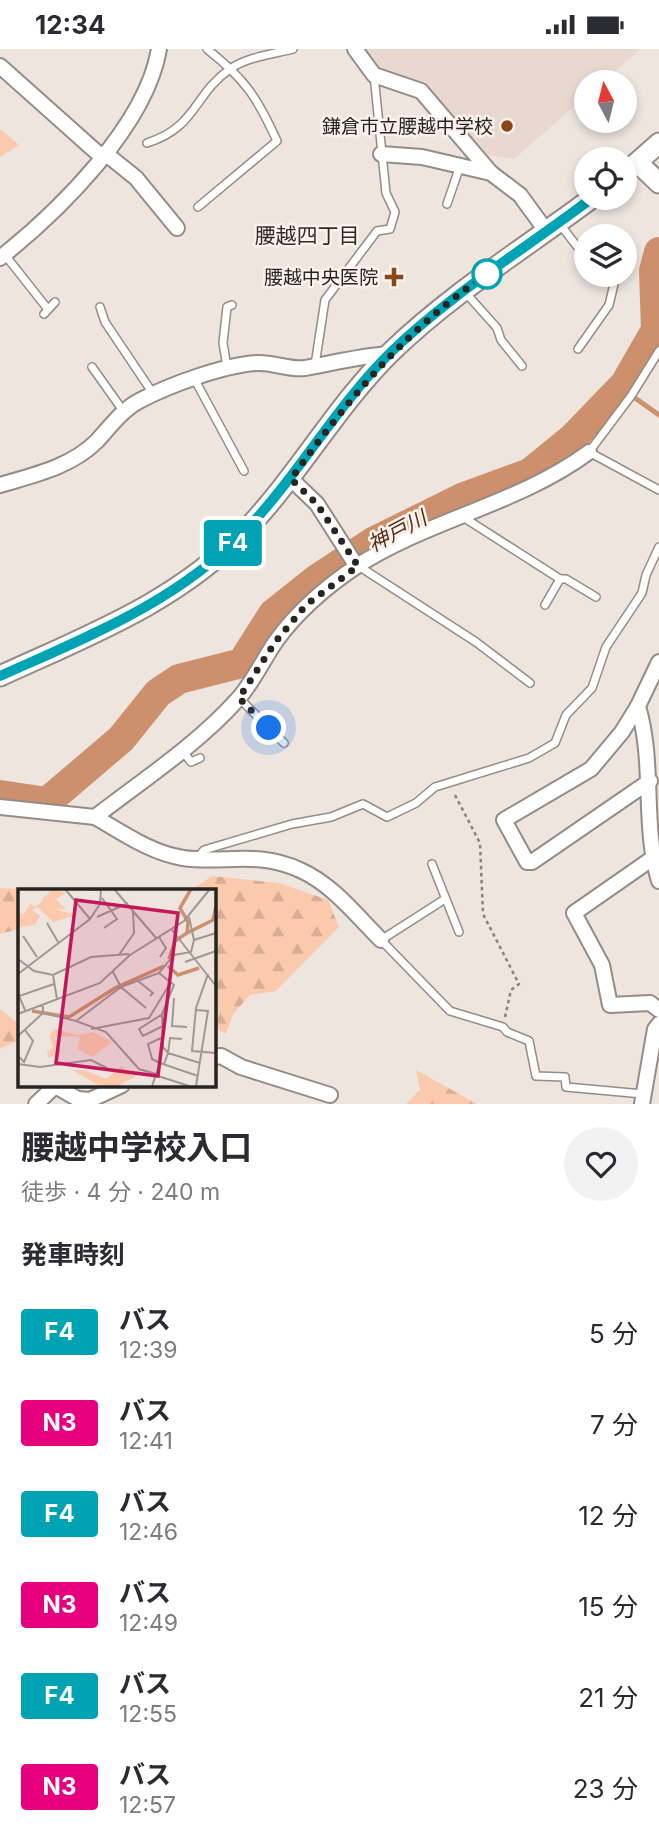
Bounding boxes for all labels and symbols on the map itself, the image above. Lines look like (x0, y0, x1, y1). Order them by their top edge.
north arrow (574, 70, 637, 133)
place label: 鎌倉市立腰越中学校 (322, 115, 493, 138)
marker: 鎌倉市立腰越中学校 (499, 118, 515, 134)
district label: 腰越四丁目 (255, 223, 360, 248)
unlabelled marker (472, 259, 502, 289)
place label: 腰越中央医院 (264, 266, 378, 289)
marker: 腰越中央医院 (384, 267, 404, 287)
water label: 神戸川 (363, 504, 432, 557)
line badge: F4 (202, 520, 264, 566)
your location (251, 710, 286, 745)
inset map (18, 889, 215, 1087)

